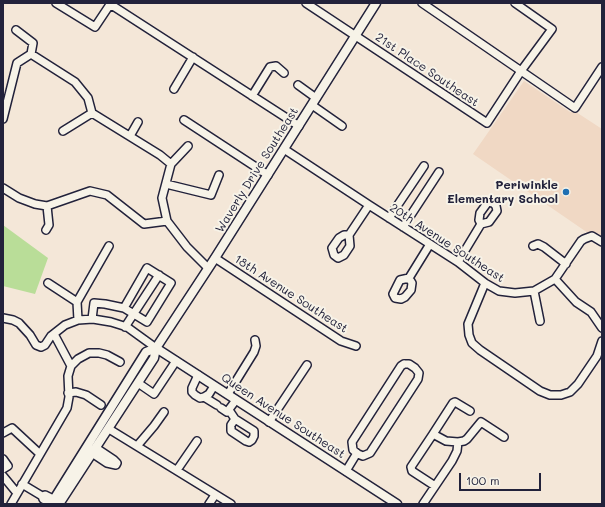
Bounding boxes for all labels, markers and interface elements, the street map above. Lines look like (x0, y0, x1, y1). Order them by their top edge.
street label: 21st Place Southeast (373, 30, 481, 110)
street label: Waverly Drive Southeast (212, 105, 302, 235)
place label: Periwinkle Elementary School (447, 178, 558, 206)
marker: Periwinkle Elementary School (561, 187, 571, 197)
street label: 20th Avenue Southeast (387, 201, 507, 285)
street label: 18th Avenue Southeast (232, 252, 350, 336)
street label: Queen Avenue Southeast (218, 370, 348, 462)
scale bar (461, 465, 543, 491)
text: 100 m (466, 472, 500, 488)

